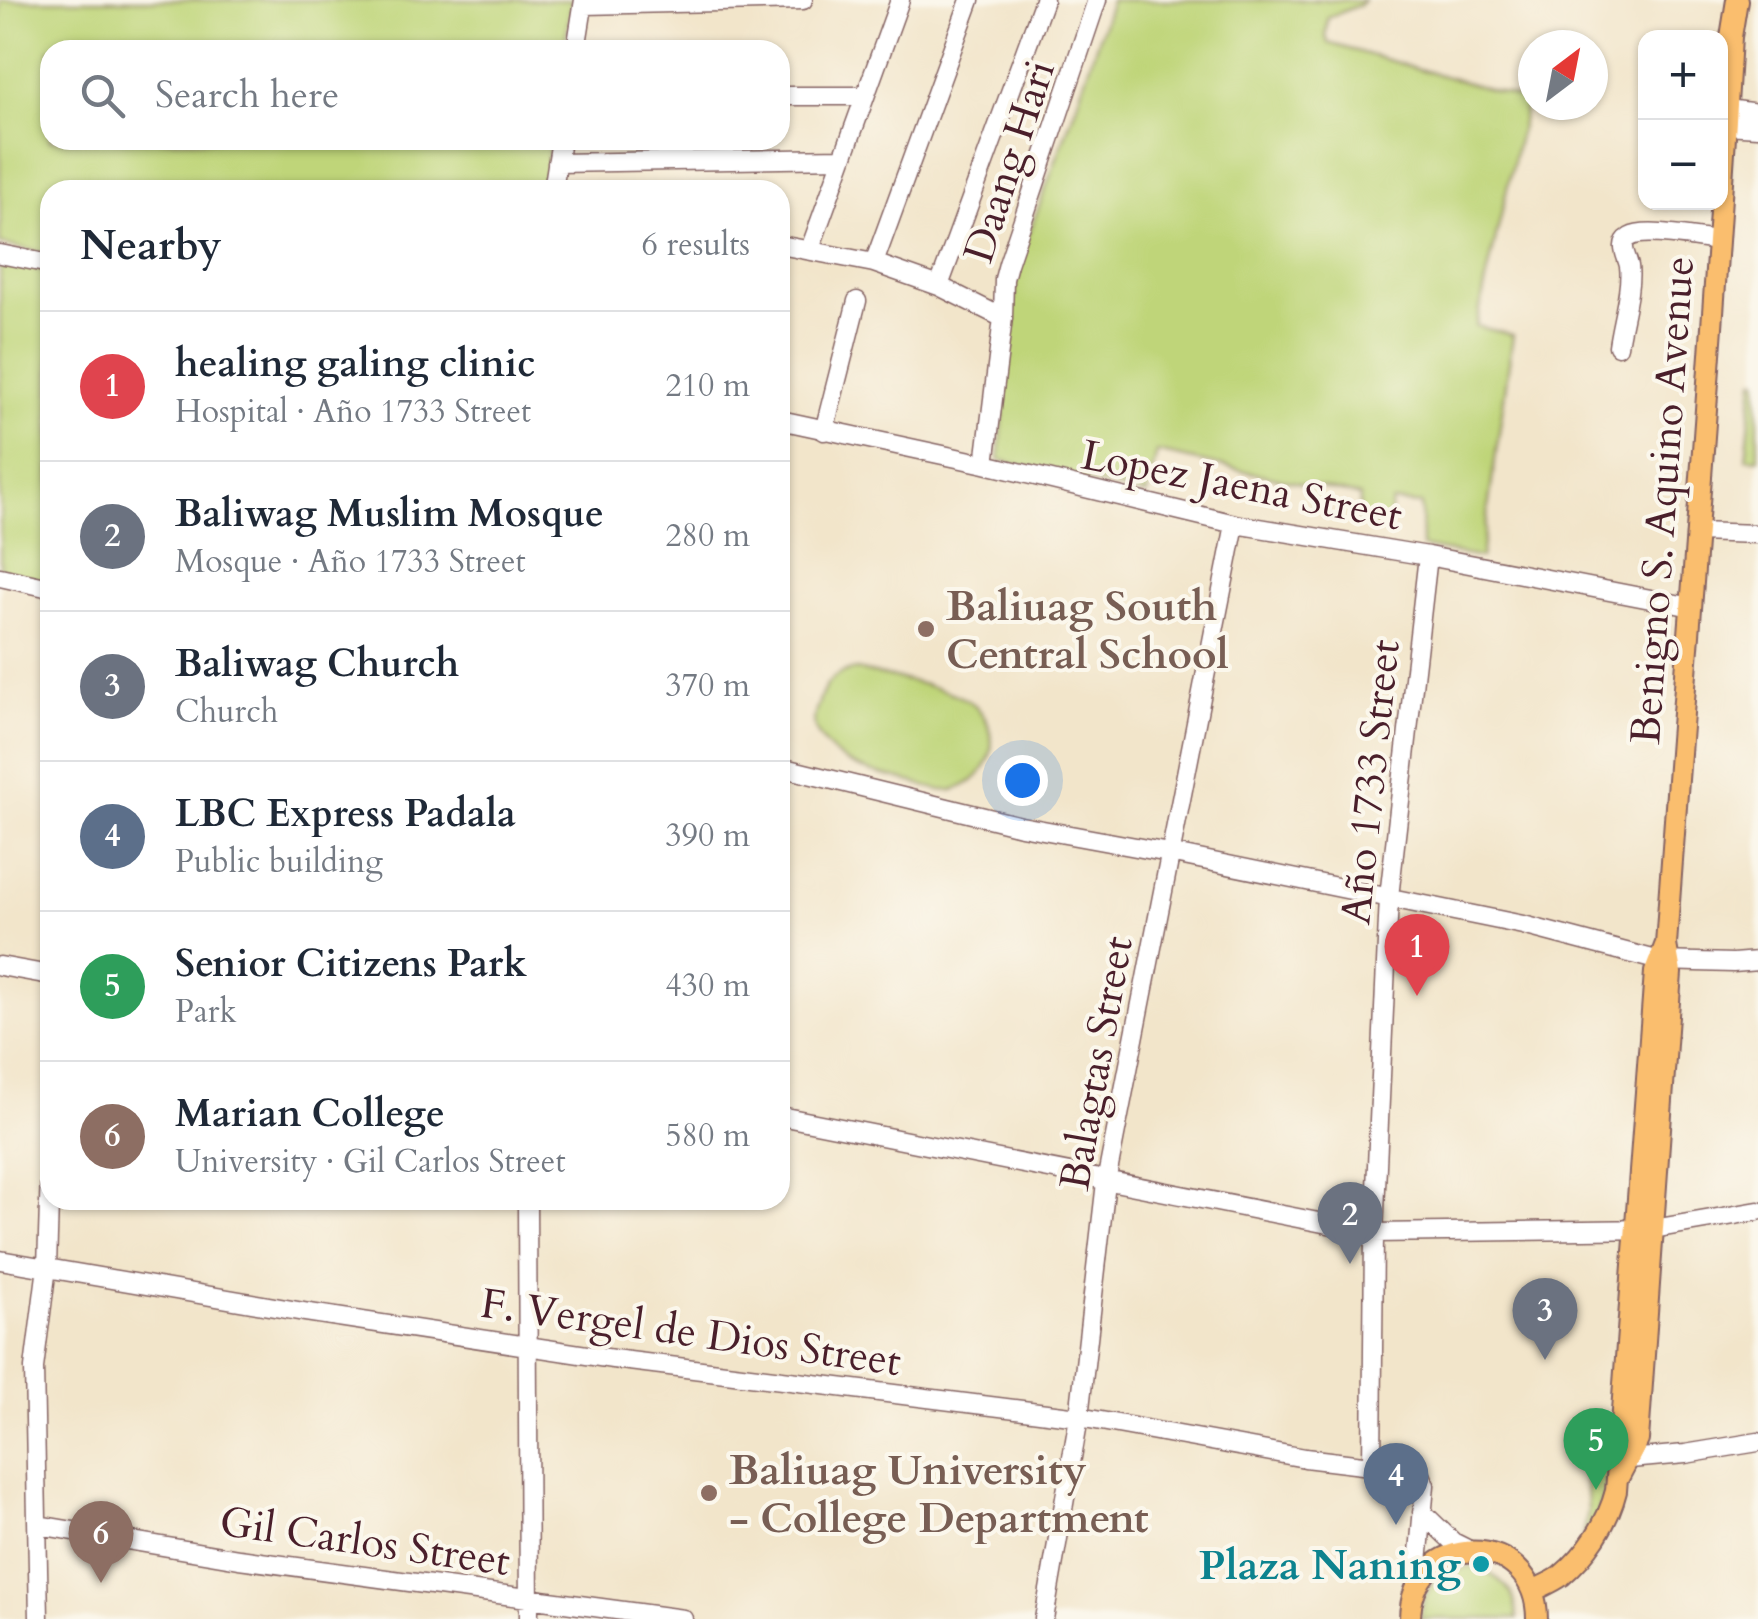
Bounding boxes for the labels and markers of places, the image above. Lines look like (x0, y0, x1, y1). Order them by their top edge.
place label: Baliuag South Central School (946, 578, 1229, 683)
marker: Baliuag South Central School (915, 618, 937, 640)
pin: 1 (1384, 914, 1450, 996)
pin: 2 (1318, 1182, 1382, 1264)
pin: 3 (1512, 1278, 1578, 1360)
pin: 5 (1564, 1408, 1628, 1490)
place label: Baliuag University - College Department (729, 1442, 1149, 1547)
pin: 4 (1364, 1442, 1428, 1525)
marker: Baliuag University - College Department (698, 1482, 720, 1504)
pin: 6 (68, 1500, 134, 1583)
place label: Plaza Naning (1199, 1537, 1461, 1594)
marker: Plaza Naning (1470, 1553, 1492, 1575)

